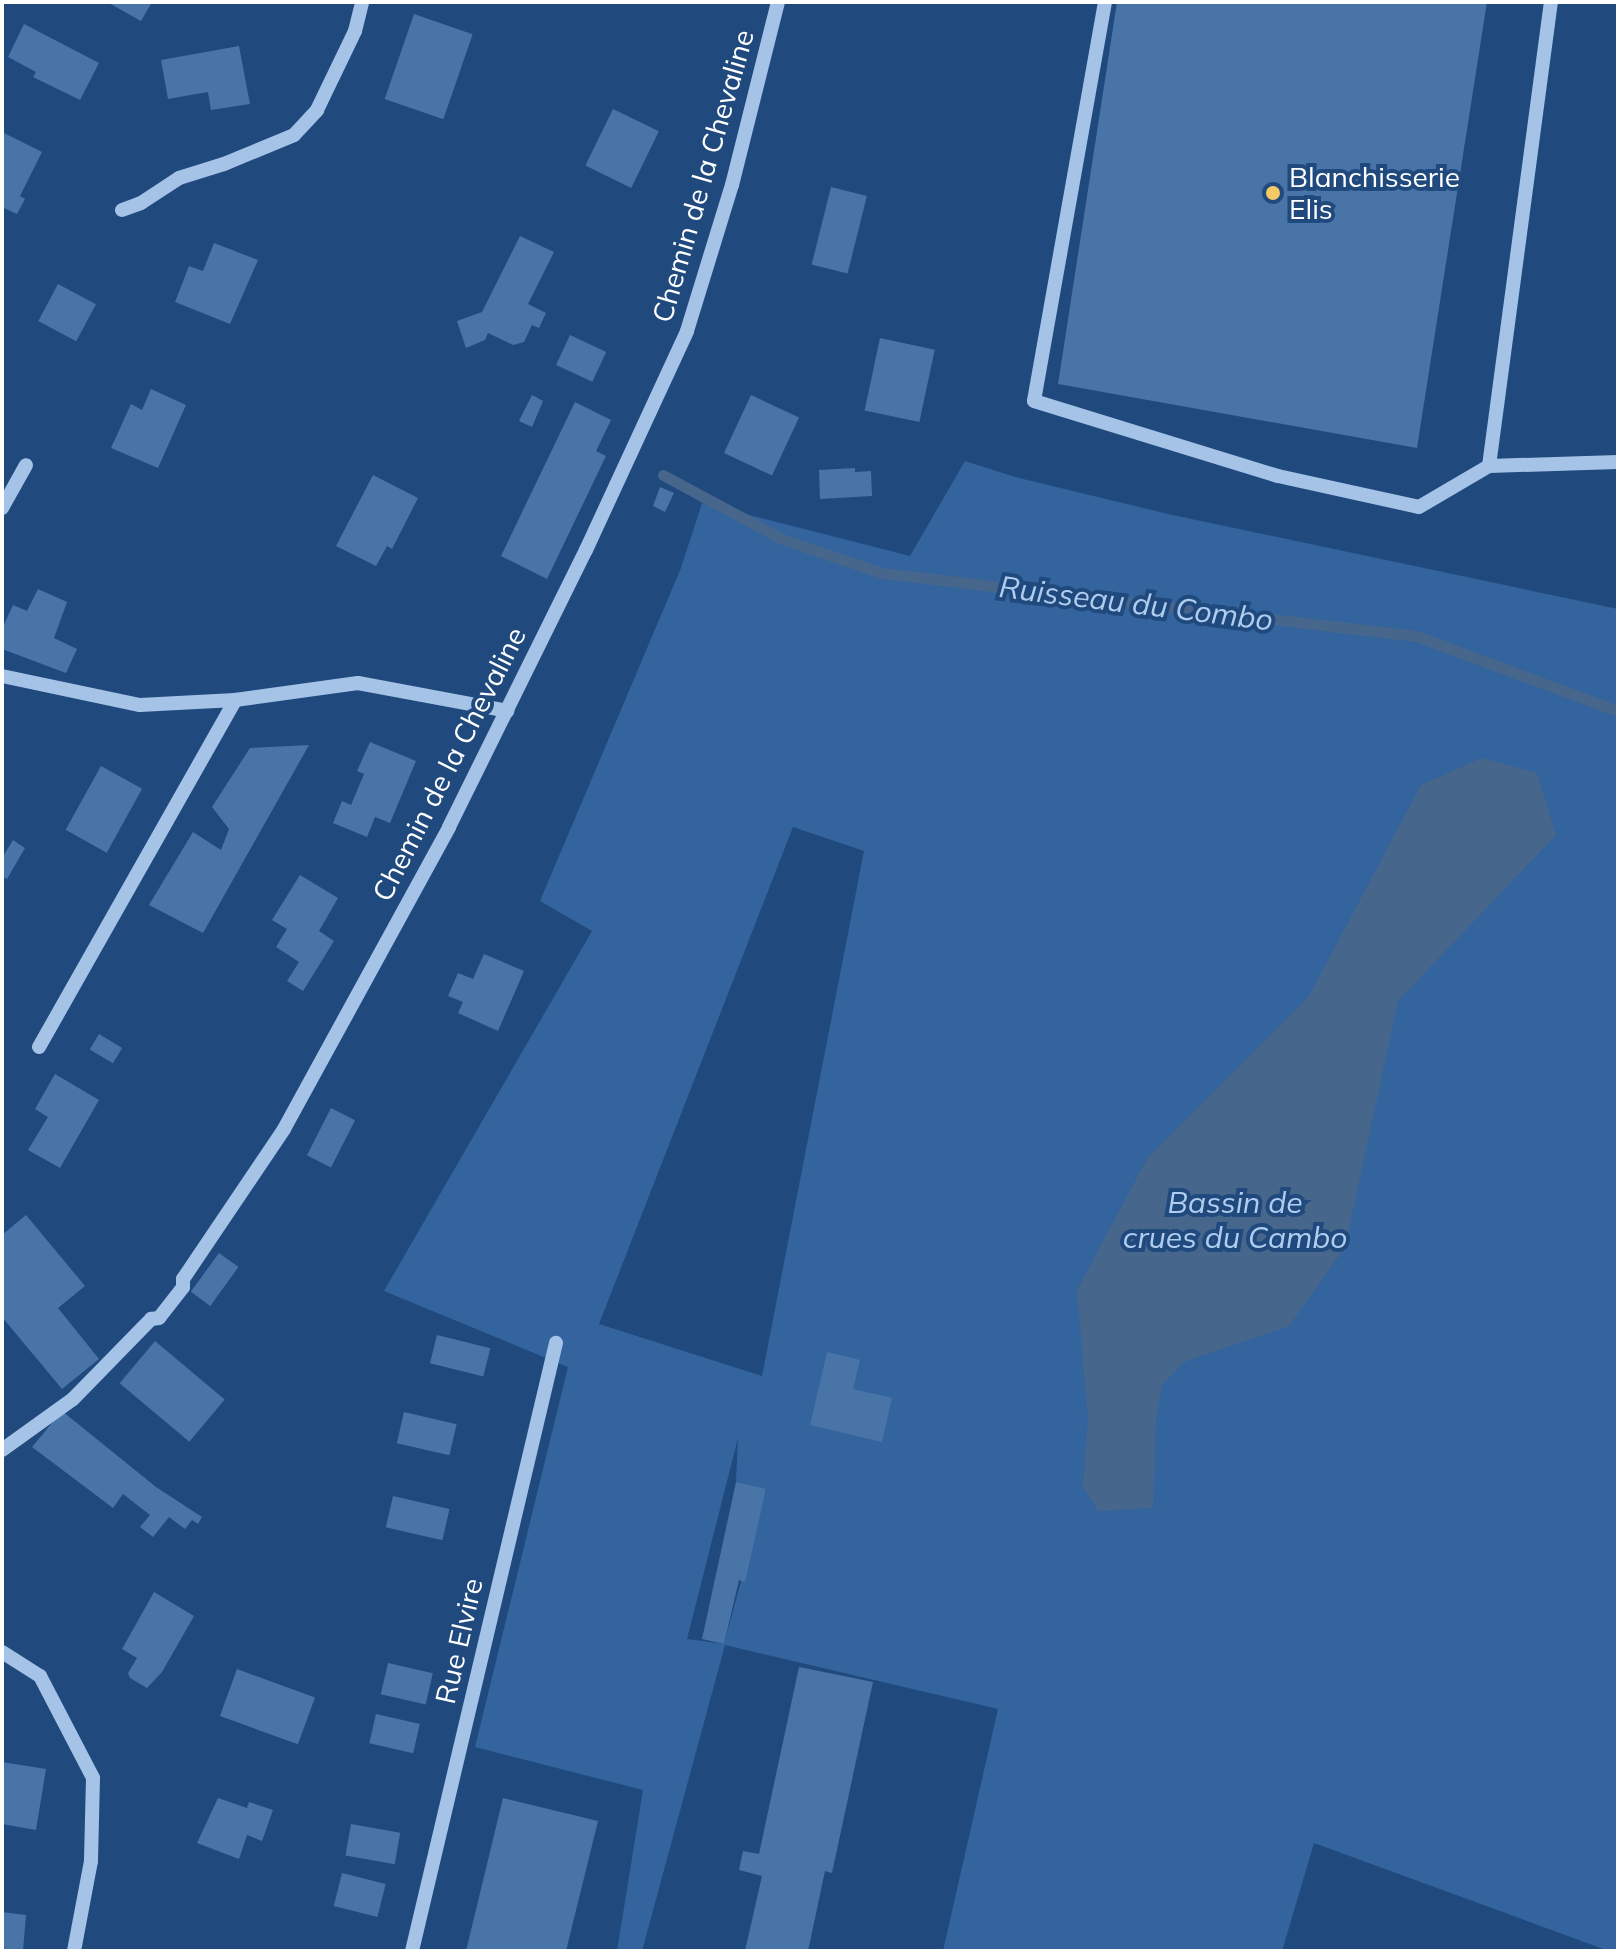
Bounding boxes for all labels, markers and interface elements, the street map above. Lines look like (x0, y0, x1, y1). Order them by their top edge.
street label: Chemin de la Chevaline (645, 26, 761, 326)
place label: Blanchisserie Elis (1289, 160, 1460, 226)
marker: Blanchisserie Elis (1264, 184, 1282, 202)
water label: Ruisseau du Combo (997, 568, 1275, 638)
street label: Chemin de la Chevaline (365, 621, 533, 907)
water label: Bassin de crues du Cambo (1123, 1184, 1347, 1254)
street label: Rue Elvire (428, 1575, 490, 1707)

